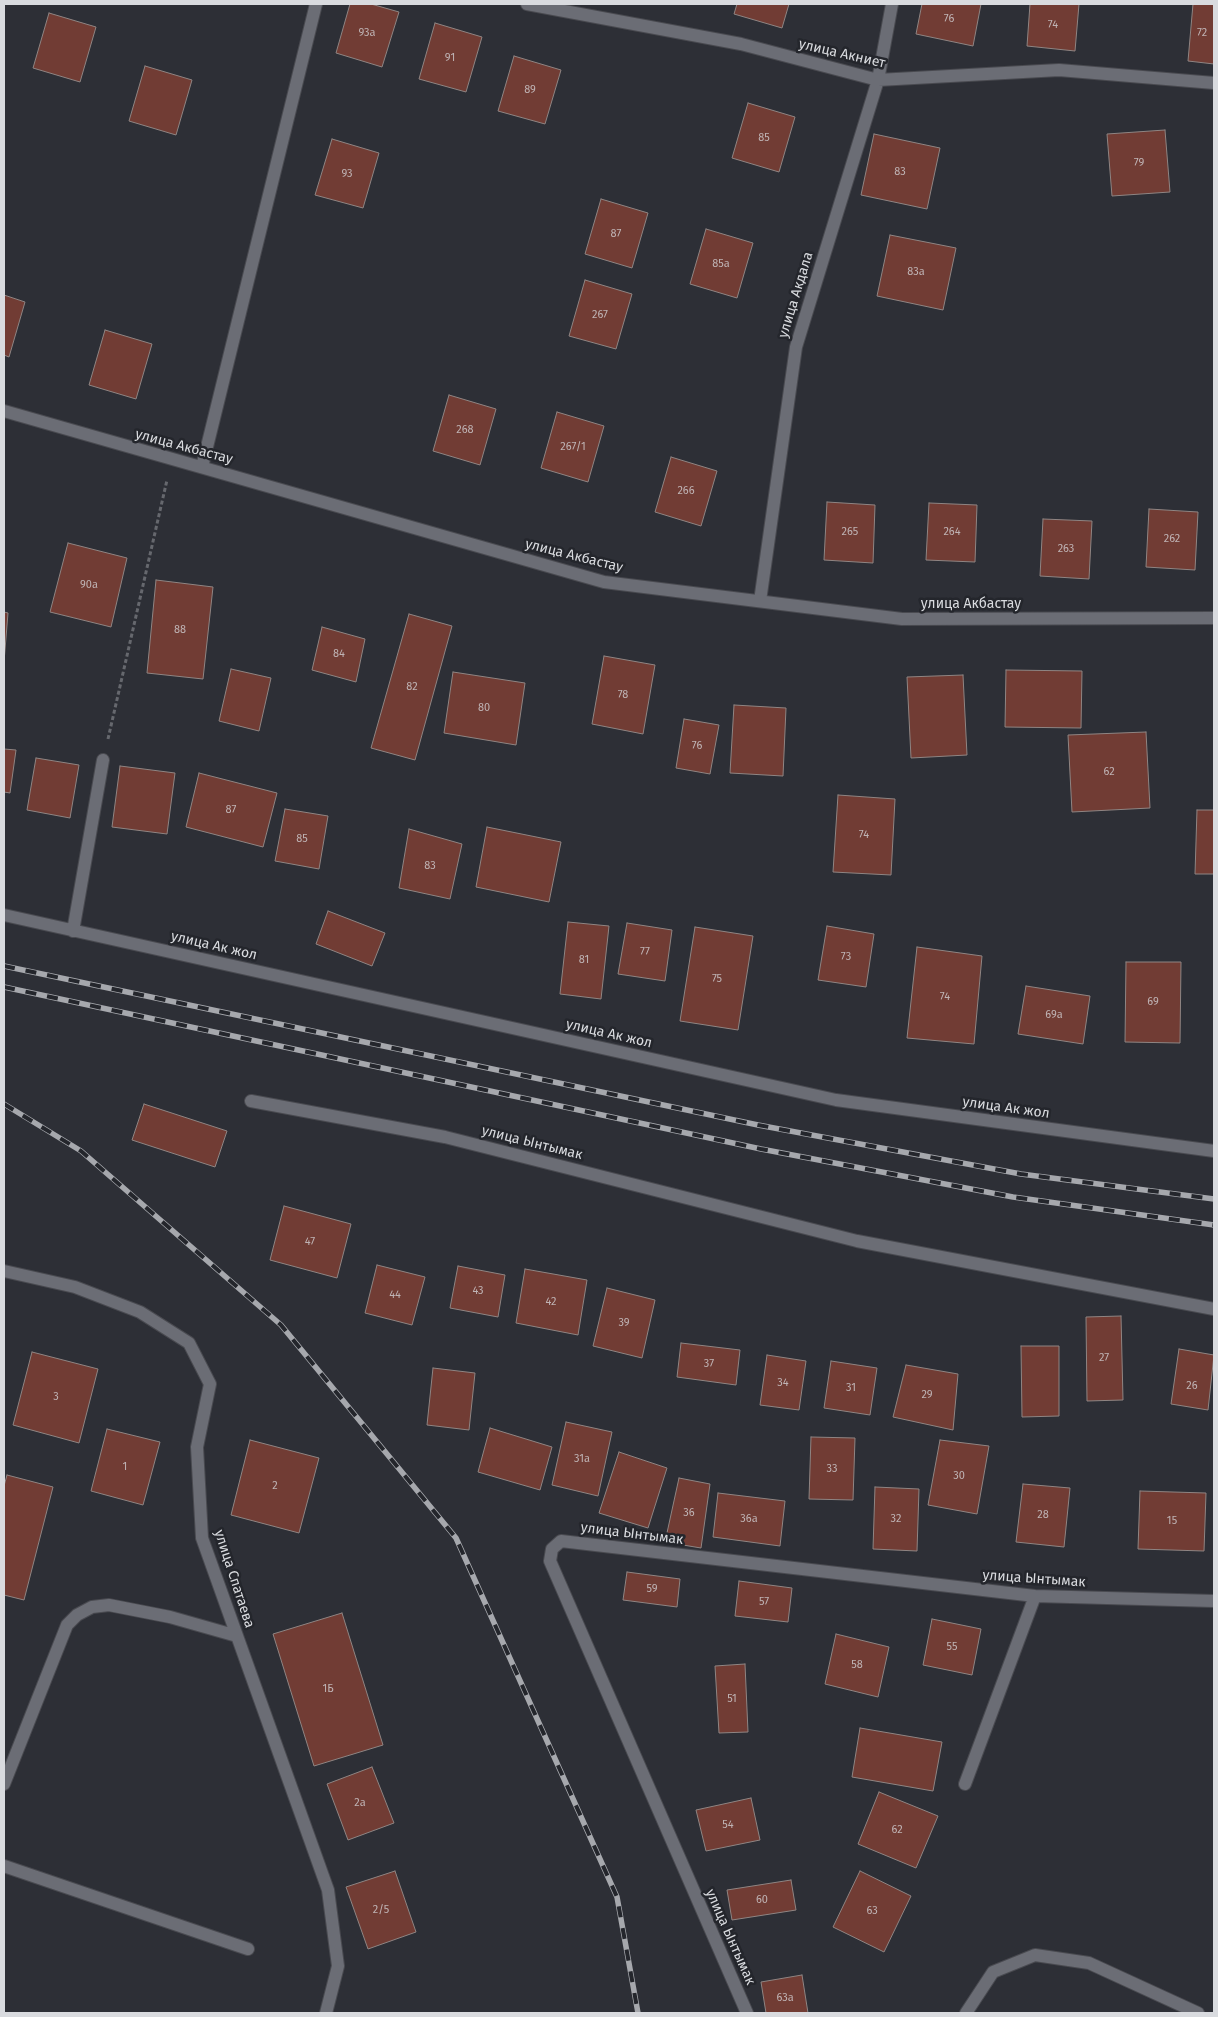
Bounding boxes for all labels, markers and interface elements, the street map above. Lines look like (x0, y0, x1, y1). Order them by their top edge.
house number: 76 (944, 12, 954, 26)
house number: 74 (1048, 18, 1058, 32)
house number: 93а (358, 26, 376, 40)
house number: 72 (1197, 26, 1207, 40)
street label: улица Акниет (797, 36, 887, 72)
house number: 91 (445, 51, 455, 65)
house number: 89 (524, 83, 536, 97)
house number: 85 (758, 131, 770, 145)
house number: 79 (1134, 156, 1144, 170)
house number: 83 (894, 165, 906, 179)
house number: 93 (341, 167, 353, 181)
house number: 87 (611, 227, 621, 241)
street label: улица Акдала (775, 250, 817, 340)
house number: 85а (712, 257, 730, 271)
house number: 83а (907, 265, 925, 279)
house number: 267 (592, 308, 608, 322)
house number: 268 (456, 423, 474, 437)
street label: улица Акбастау (133, 426, 235, 468)
house number: 267/1 (560, 440, 586, 454)
house number: 266 (677, 484, 695, 498)
house number: 265 (842, 525, 858, 539)
house number: 264 (943, 525, 961, 539)
house number: 262 (1164, 532, 1180, 546)
street label: улица Акбастау (523, 536, 625, 576)
house number: 263 (1058, 542, 1074, 556)
house number: 90а (80, 578, 98, 592)
street label: улица Акбастау (921, 596, 1021, 612)
house number: 88 (174, 623, 186, 637)
house number: 84 (333, 647, 345, 661)
house number: 82 (406, 680, 418, 694)
house number: 78 (618, 688, 628, 702)
house number: 80 (478, 701, 490, 715)
house number: 76 (692, 739, 702, 753)
house number: 62 (1103, 765, 1115, 779)
house number: 87 (226, 803, 236, 817)
house number: 74 (859, 828, 869, 842)
house number: 85 (296, 832, 308, 846)
house number: 83 (424, 859, 436, 873)
street label: улица Ак жол (169, 928, 259, 964)
house number: 77 (640, 945, 650, 959)
house number: 73 (841, 950, 851, 964)
house number: 81 (579, 953, 589, 967)
house number: 75 (712, 972, 722, 986)
house number: 74 (940, 990, 950, 1004)
house number: 69 (1147, 995, 1159, 1009)
house number: 69а (1045, 1008, 1063, 1022)
street label: улица Ак жол (564, 1016, 654, 1052)
street label: улица Ак жол (961, 1094, 1051, 1122)
street label: улица Ынтымак (480, 1122, 584, 1164)
house number: 47 (305, 1235, 315, 1249)
house number: 43 (472, 1284, 484, 1298)
house number: 44 (389, 1288, 401, 1302)
house number: 42 (545, 1295, 557, 1309)
house number: 39 (618, 1316, 630, 1330)
house number: 27 (1099, 1351, 1109, 1365)
house number: 37 (704, 1357, 714, 1371)
house number: 34 (777, 1376, 789, 1390)
house number: 26 (1186, 1379, 1198, 1393)
house number: 31 (846, 1381, 856, 1395)
house number: 29 (921, 1388, 933, 1402)
house number: 3 (53, 1390, 59, 1404)
house number: 31а (574, 1452, 590, 1466)
house number: 1 (123, 1460, 127, 1474)
house number: 33 (827, 1462, 837, 1476)
house number: 30 (953, 1469, 965, 1483)
house number: 2 (272, 1479, 278, 1493)
house number: 36 (683, 1506, 695, 1520)
house number: 28 (1037, 1508, 1049, 1522)
house number: 36а (740, 1512, 758, 1526)
house number: 32 (891, 1512, 901, 1526)
house number: 15 (1167, 1514, 1177, 1528)
street label: улица Ынтымак (580, 1519, 684, 1549)
street label: улица Спатаева (210, 1528, 258, 1630)
street label: улица Ынтымак (982, 1567, 1086, 1591)
house number: 59 (646, 1582, 658, 1596)
house number: 57 (759, 1595, 769, 1609)
house number: 55 (947, 1640, 957, 1654)
house number: 58 (851, 1658, 863, 1672)
house number: 1Б (322, 1682, 334, 1696)
house number: 51 (727, 1692, 737, 1706)
house number: 2а (354, 1796, 366, 1810)
house number: 54 (722, 1818, 734, 1832)
house number: 62 (891, 1823, 903, 1837)
street label: улица Ынтымак (701, 1886, 759, 1988)
house number: 60 (756, 1893, 768, 1907)
house number: 2/5 (373, 1903, 389, 1917)
house number: 63 (866, 1904, 878, 1918)
house number: 63а (776, 1991, 794, 2005)

